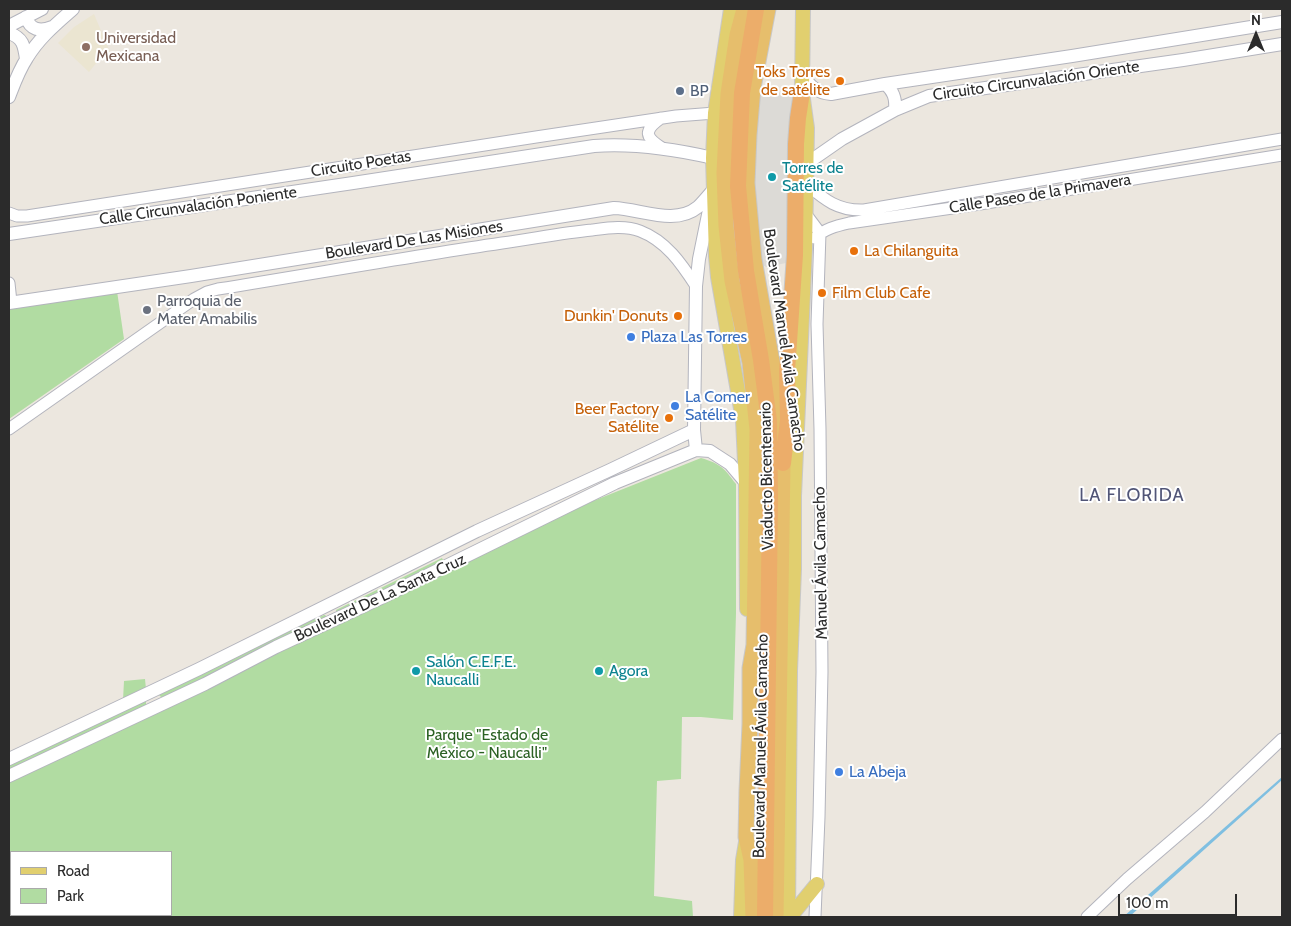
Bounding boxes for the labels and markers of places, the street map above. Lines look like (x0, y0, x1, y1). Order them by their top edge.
place label: Universidad Mexicana (96, 28, 176, 66)
marker: Universidad Mexicana (80, 41, 92, 53)
place label: Toks Torres de satélite (756, 62, 830, 100)
marker: Toks Torres de satélite (834, 75, 846, 87)
place label: BP (690, 81, 709, 101)
marker: BP (674, 85, 686, 97)
place label: Torres de Satélite (782, 158, 843, 196)
marker: Torres de Satélite (766, 171, 778, 183)
place label: La Chilanguita (864, 241, 958, 261)
marker: La Chilanguita (848, 245, 860, 257)
place label: Film Club Cafe (832, 283, 930, 303)
marker: Film Club Cafe (816, 287, 828, 299)
place label: Parroquia de Mater Amabilis (157, 291, 257, 329)
marker: Parroquia de Mater Amabilis (141, 304, 153, 316)
place label: Dunkin' Donuts (564, 306, 668, 326)
marker: Dunkin' Donuts (672, 310, 684, 322)
place label: Plaza Las Torres (641, 327, 747, 347)
marker: Plaza Las Torres (625, 331, 637, 343)
place label: La Comer Satélite (685, 387, 750, 425)
place label: Beer Factory Satélite (575, 399, 659, 437)
marker: La Comer Satélite (669, 400, 681, 412)
marker: Beer Factory Satélite (663, 412, 675, 424)
place label: Salón C.E.F.E. Naucalli (426, 652, 516, 690)
place label: Agora (609, 661, 648, 681)
marker: Salón C.E.F.E. Naucalli (410, 665, 422, 677)
marker: Agora (593, 665, 605, 677)
place label: La Abeja (849, 762, 906, 782)
marker: La Abeja (833, 766, 845, 778)

